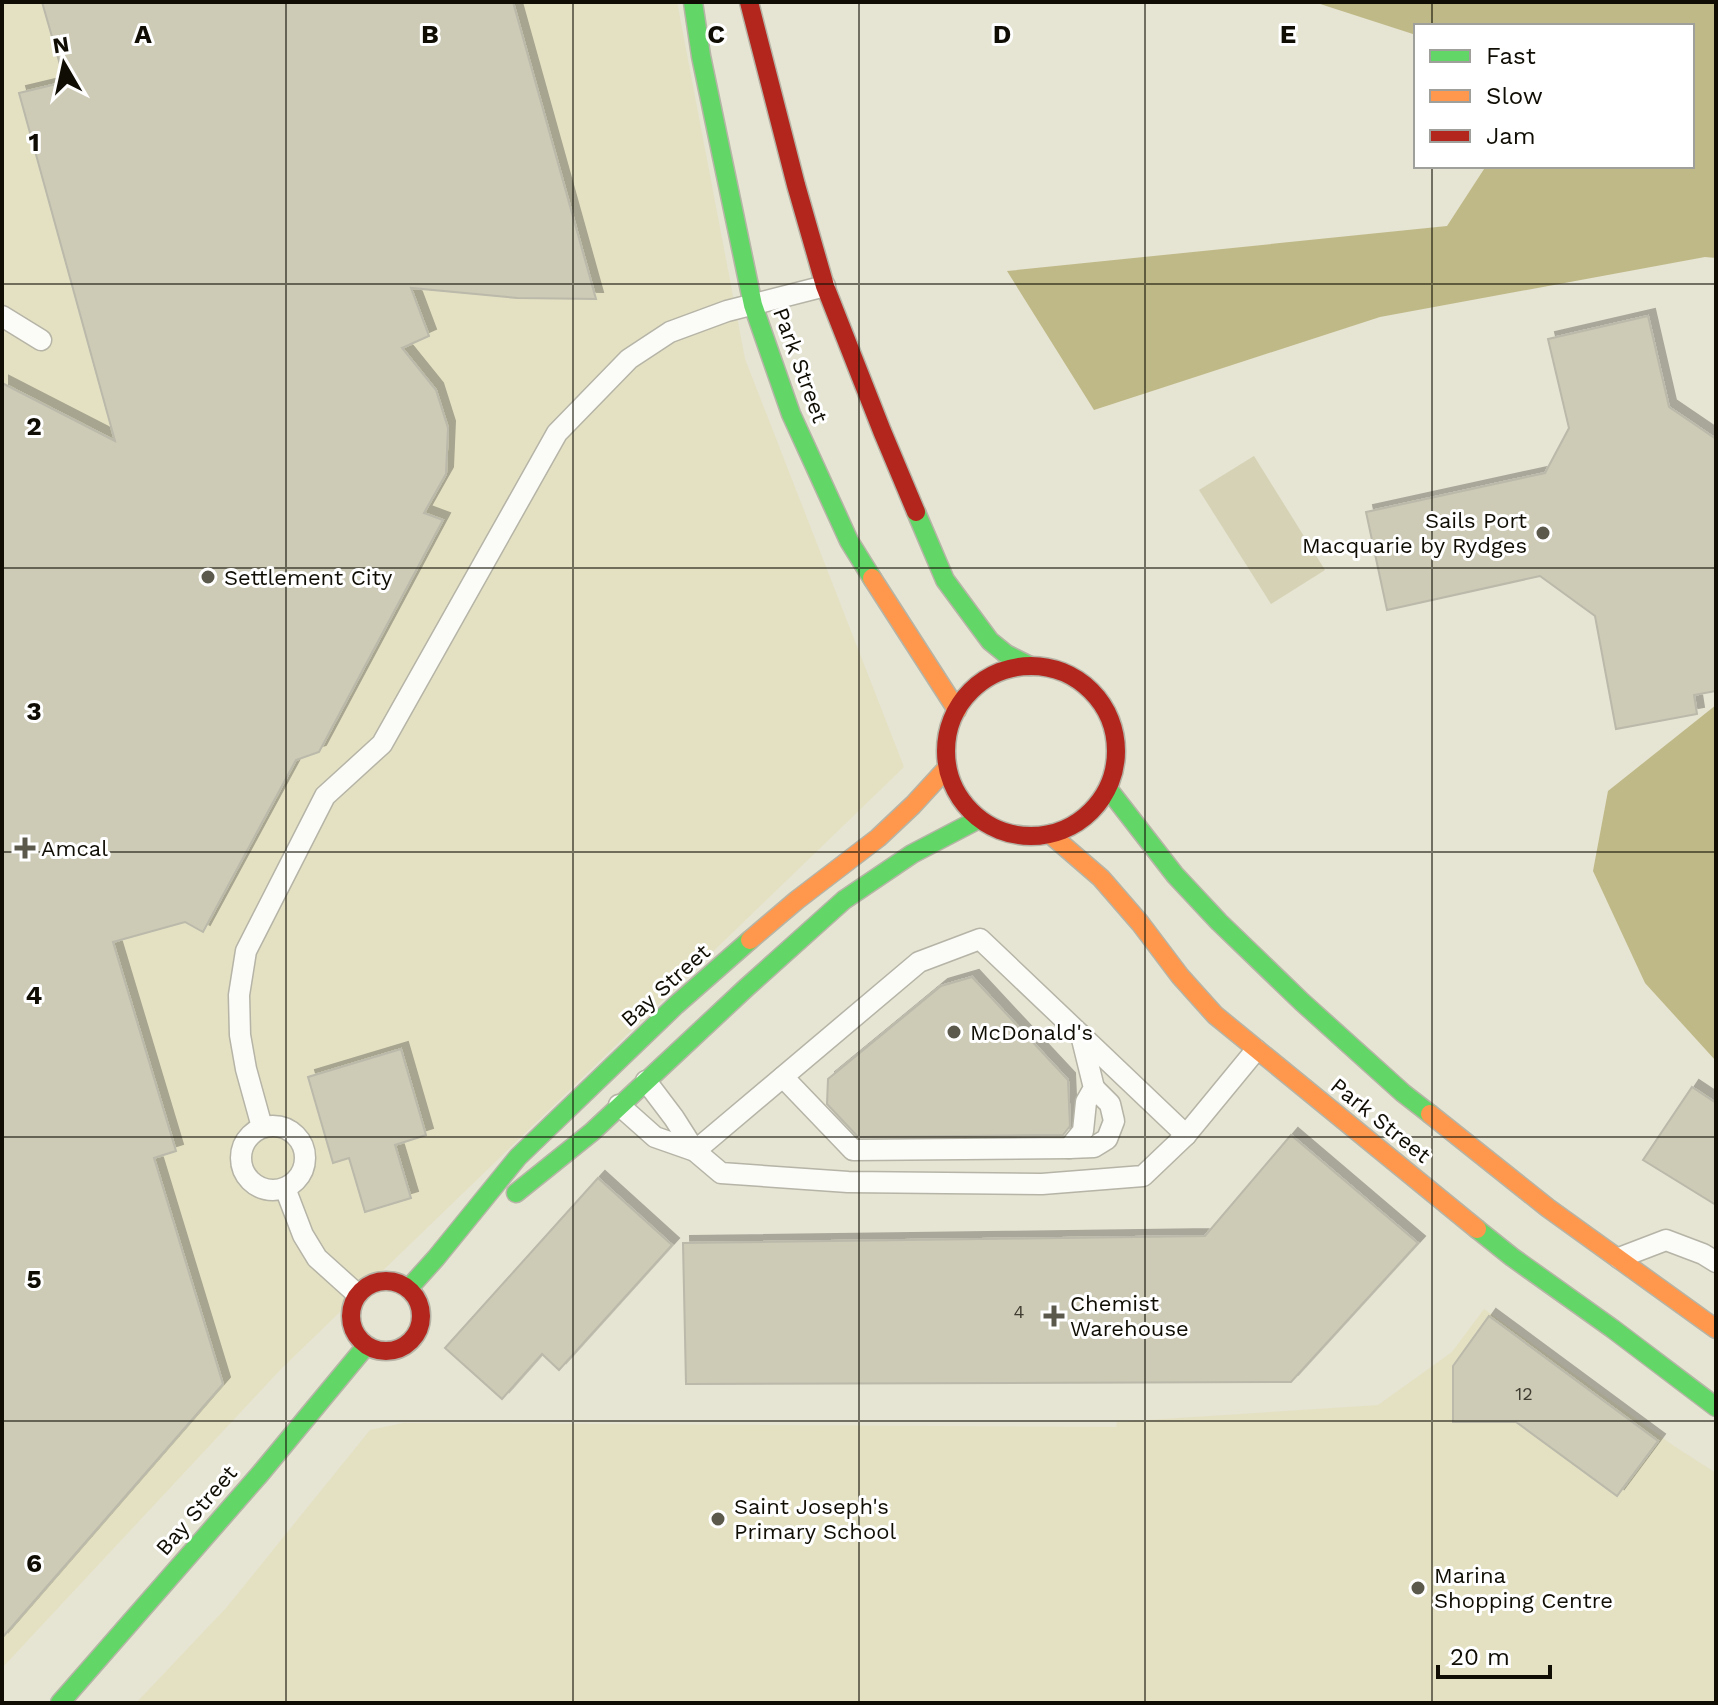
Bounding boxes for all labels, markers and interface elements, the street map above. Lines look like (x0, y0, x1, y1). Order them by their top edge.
text: A (134, 19, 152, 49)
text: B (421, 19, 439, 49)
text: C (707, 19, 725, 49)
text: D (993, 19, 1011, 49)
text: E (1280, 19, 1296, 49)
north arrow (24, 24, 104, 104)
legend (1414, 24, 1694, 168)
text: N (51, 31, 71, 58)
text: Fast (1486, 42, 1536, 70)
text: Slow (1486, 82, 1543, 110)
text: Jam (1486, 122, 1536, 150)
text: 1 (28, 127, 40, 157)
street label: Park Street (768, 304, 833, 426)
text: 2 (26, 411, 42, 441)
place label: Sails Port Macquarie by Rydges (1302, 508, 1527, 558)
marker: Sails Port Macquarie by Rydges (1534, 524, 1552, 542)
place label: Settlement City (224, 565, 393, 590)
marker: Settlement City (199, 568, 217, 586)
text: 3 (26, 696, 42, 726)
place label: Amcal (41, 836, 108, 861)
marker: Amcal (16, 839, 34, 857)
street label: Bay Street (616, 939, 715, 1032)
text: 4 (26, 980, 43, 1010)
place label: McDonald's (970, 1020, 1093, 1045)
marker: McDonald's (945, 1023, 963, 1041)
street label: Park Street (1326, 1073, 1435, 1168)
text: 5 (26, 1264, 42, 1294)
place label: Chemist Warehouse (1070, 1291, 1189, 1341)
house number: 4 (1014, 1301, 1025, 1322)
marker: Chemist Warehouse (1045, 1307, 1063, 1325)
house number: 12 (1515, 1383, 1533, 1404)
street label: Bay Street (151, 1460, 242, 1560)
place label: Saint Joseph's Primary School (734, 1494, 896, 1544)
marker: Saint Joseph's Primary School (709, 1510, 727, 1528)
text: 6 (26, 1548, 42, 1578)
place label: Marina Shopping Centre (1434, 1563, 1613, 1613)
marker: Marina Shopping Centre (1409, 1579, 1427, 1597)
scale bar (1438, 1629, 1550, 1679)
text: 20 m (1450, 1643, 1510, 1671)

